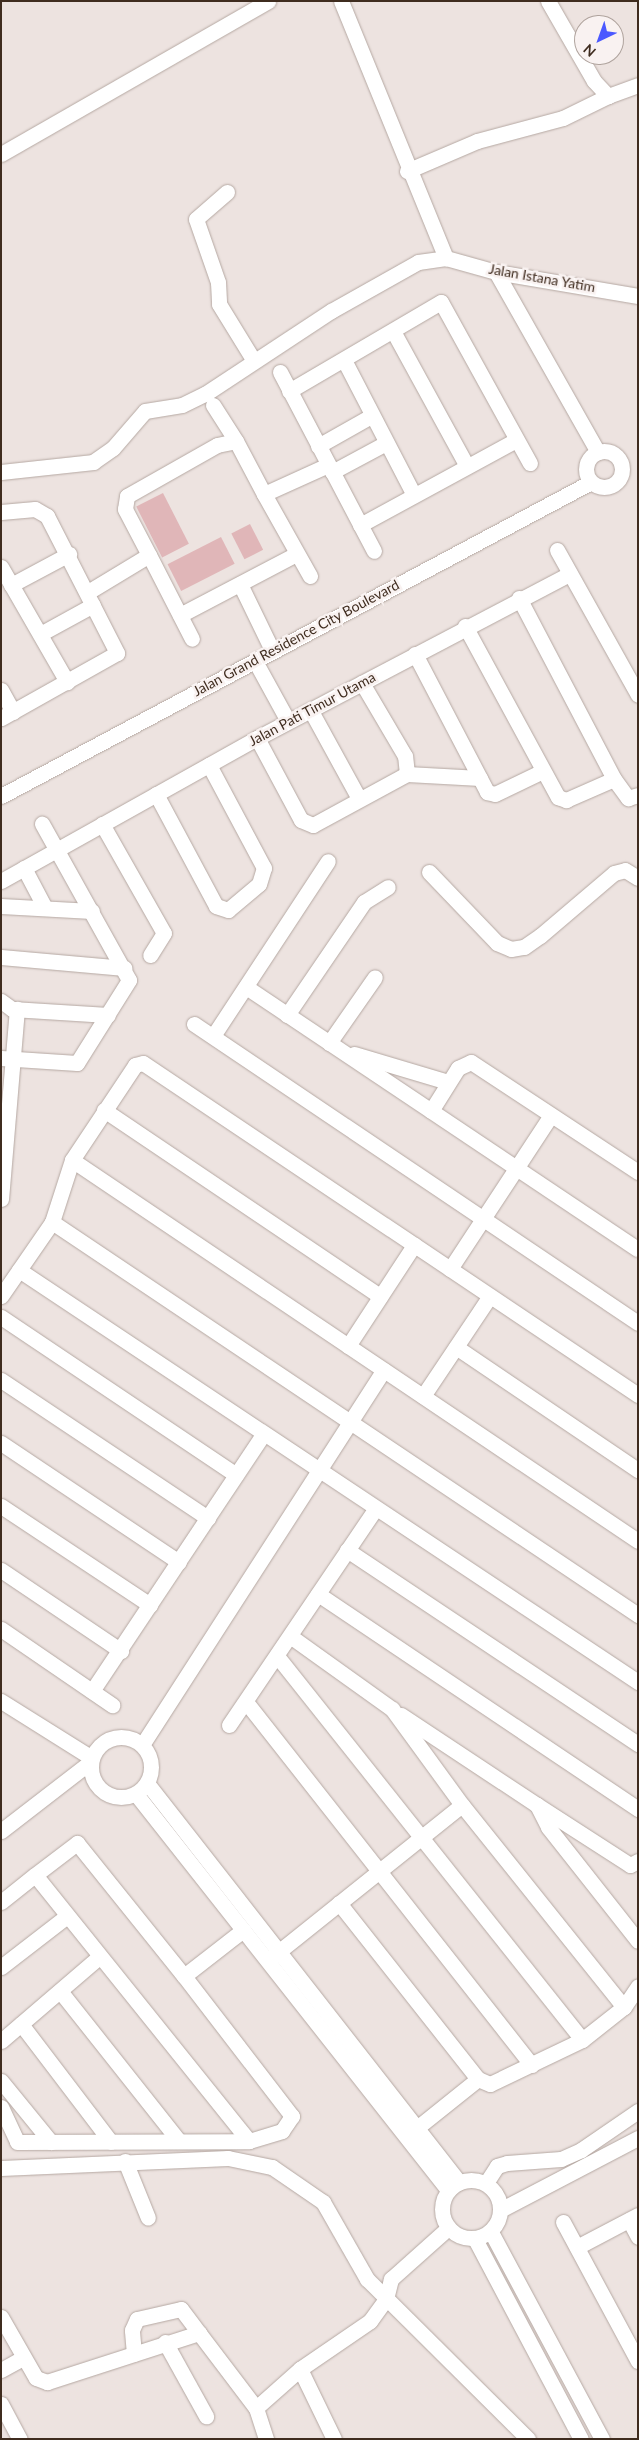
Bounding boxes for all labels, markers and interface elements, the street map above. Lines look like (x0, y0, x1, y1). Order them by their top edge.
north arrow (574, 15, 624, 65)
text: N (580, 41, 599, 61)
street label: Jalan Istana Yatim (487, 260, 597, 296)
street label: Jalan Grand Residence City Boulevard (190, 576, 402, 700)
street label: Jalan Pati Timur Utama (246, 668, 378, 750)

